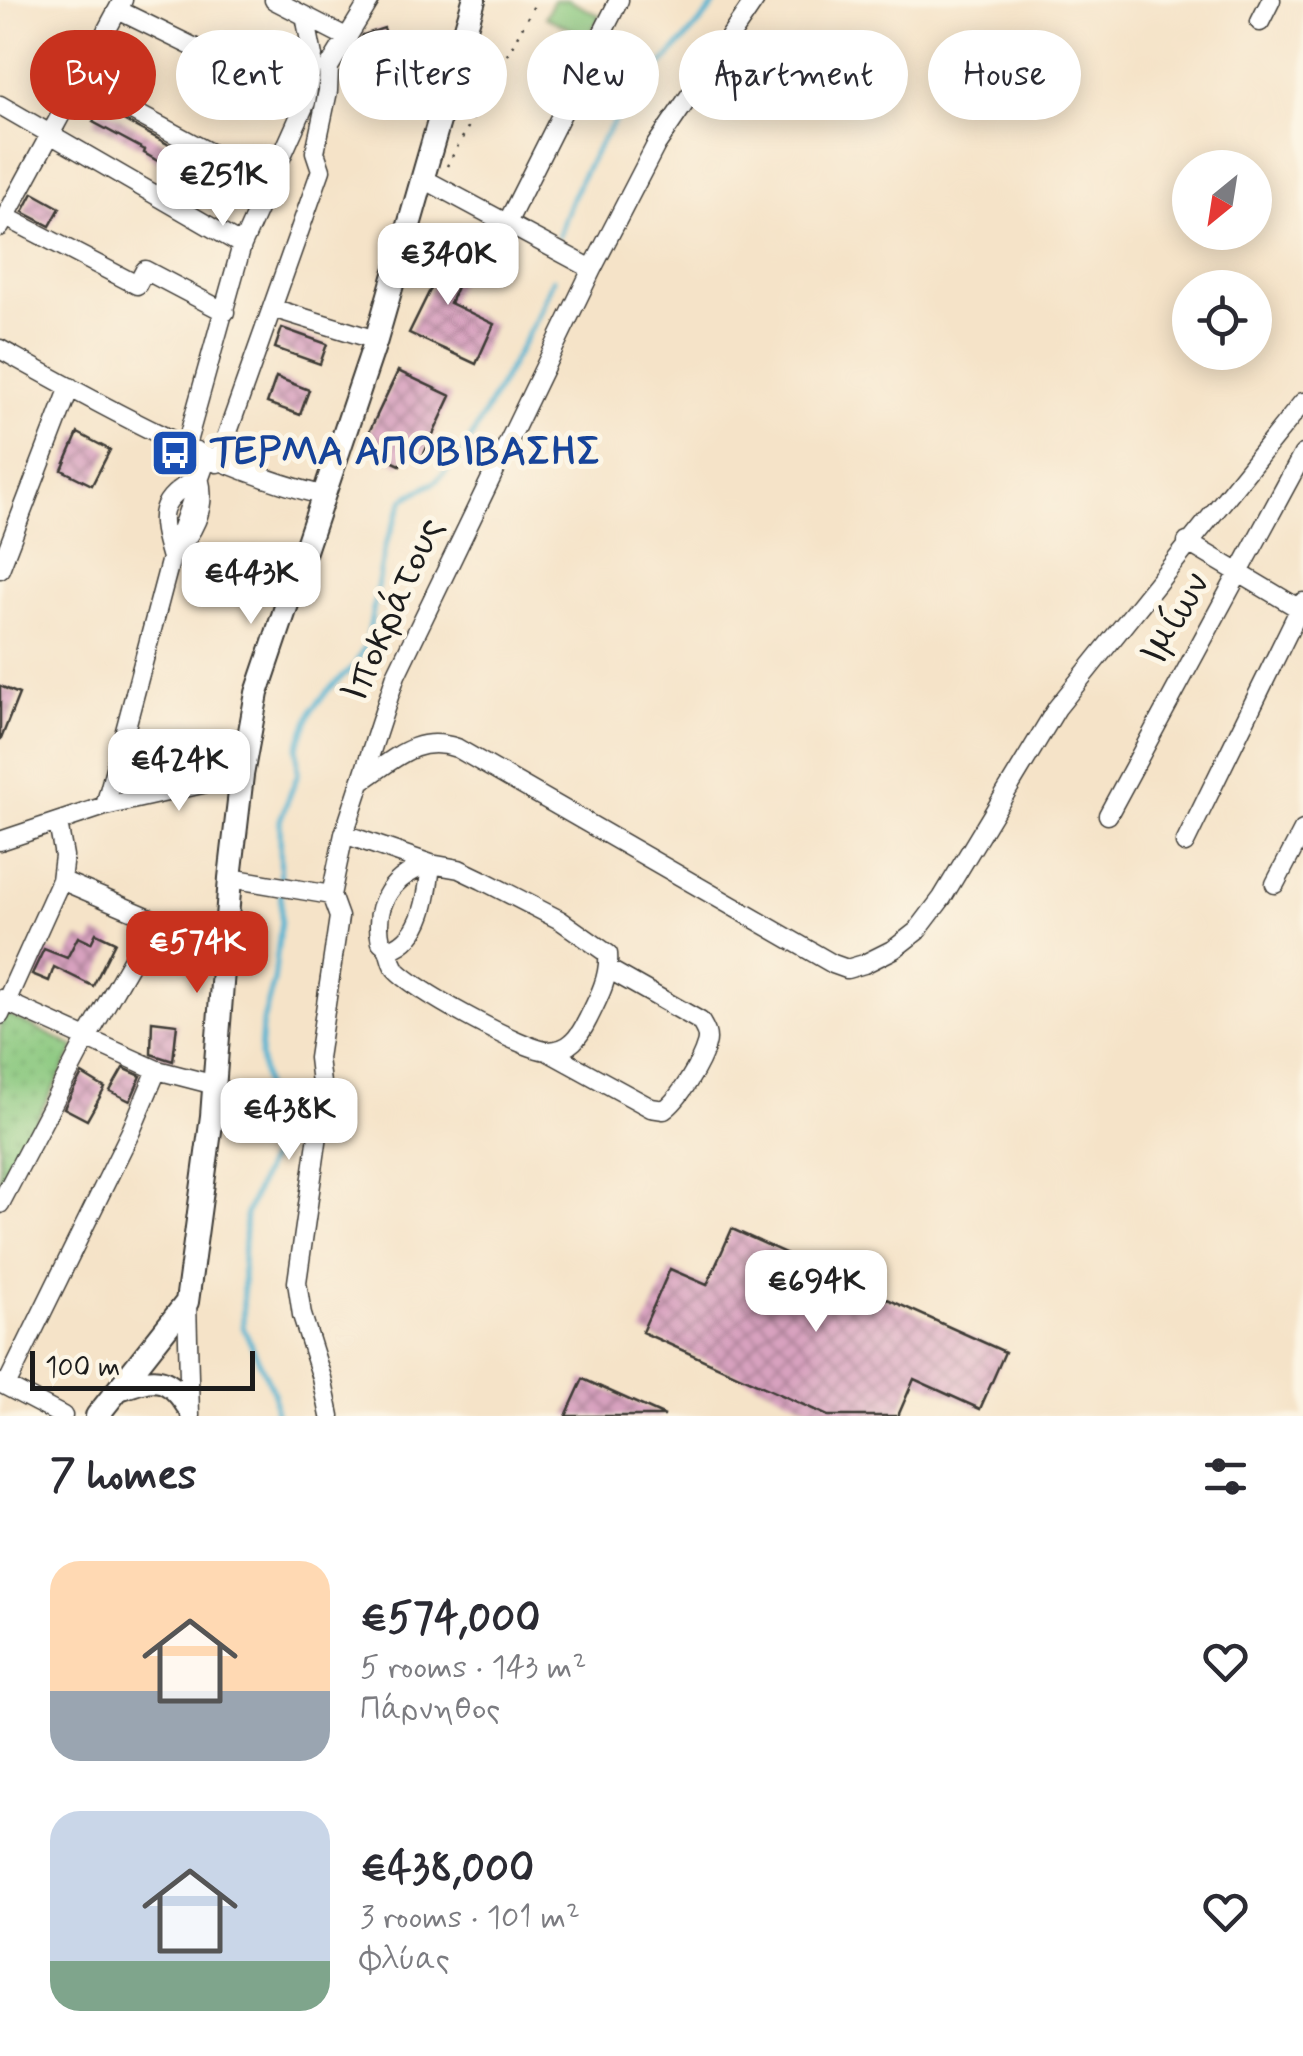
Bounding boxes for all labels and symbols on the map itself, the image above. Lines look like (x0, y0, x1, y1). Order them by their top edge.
pin: €251K (153, 144, 293, 229)
north arrow (1172, 150, 1272, 250)
pin: €340K (378, 223, 518, 308)
bus stop icon: ΤΕΡΜΑ ΑΠΟΒΙΒΑΣΗΣ (149, 427, 201, 479)
place label: ΤΕΡΜΑ ΑΠΟΒΙΒΑΣΗΣ (209, 427, 601, 479)
street label: Ιποκράτους (329, 509, 457, 711)
pin: €443K (181, 542, 321, 627)
street label: Ιμίων (1129, 563, 1223, 675)
pin: €424K (109, 729, 249, 814)
pin: €574K (127, 911, 267, 996)
pin: €438K (219, 1078, 359, 1163)
pin: €694K (746, 1250, 886, 1335)
scale bar (30, 1346, 255, 1390)

